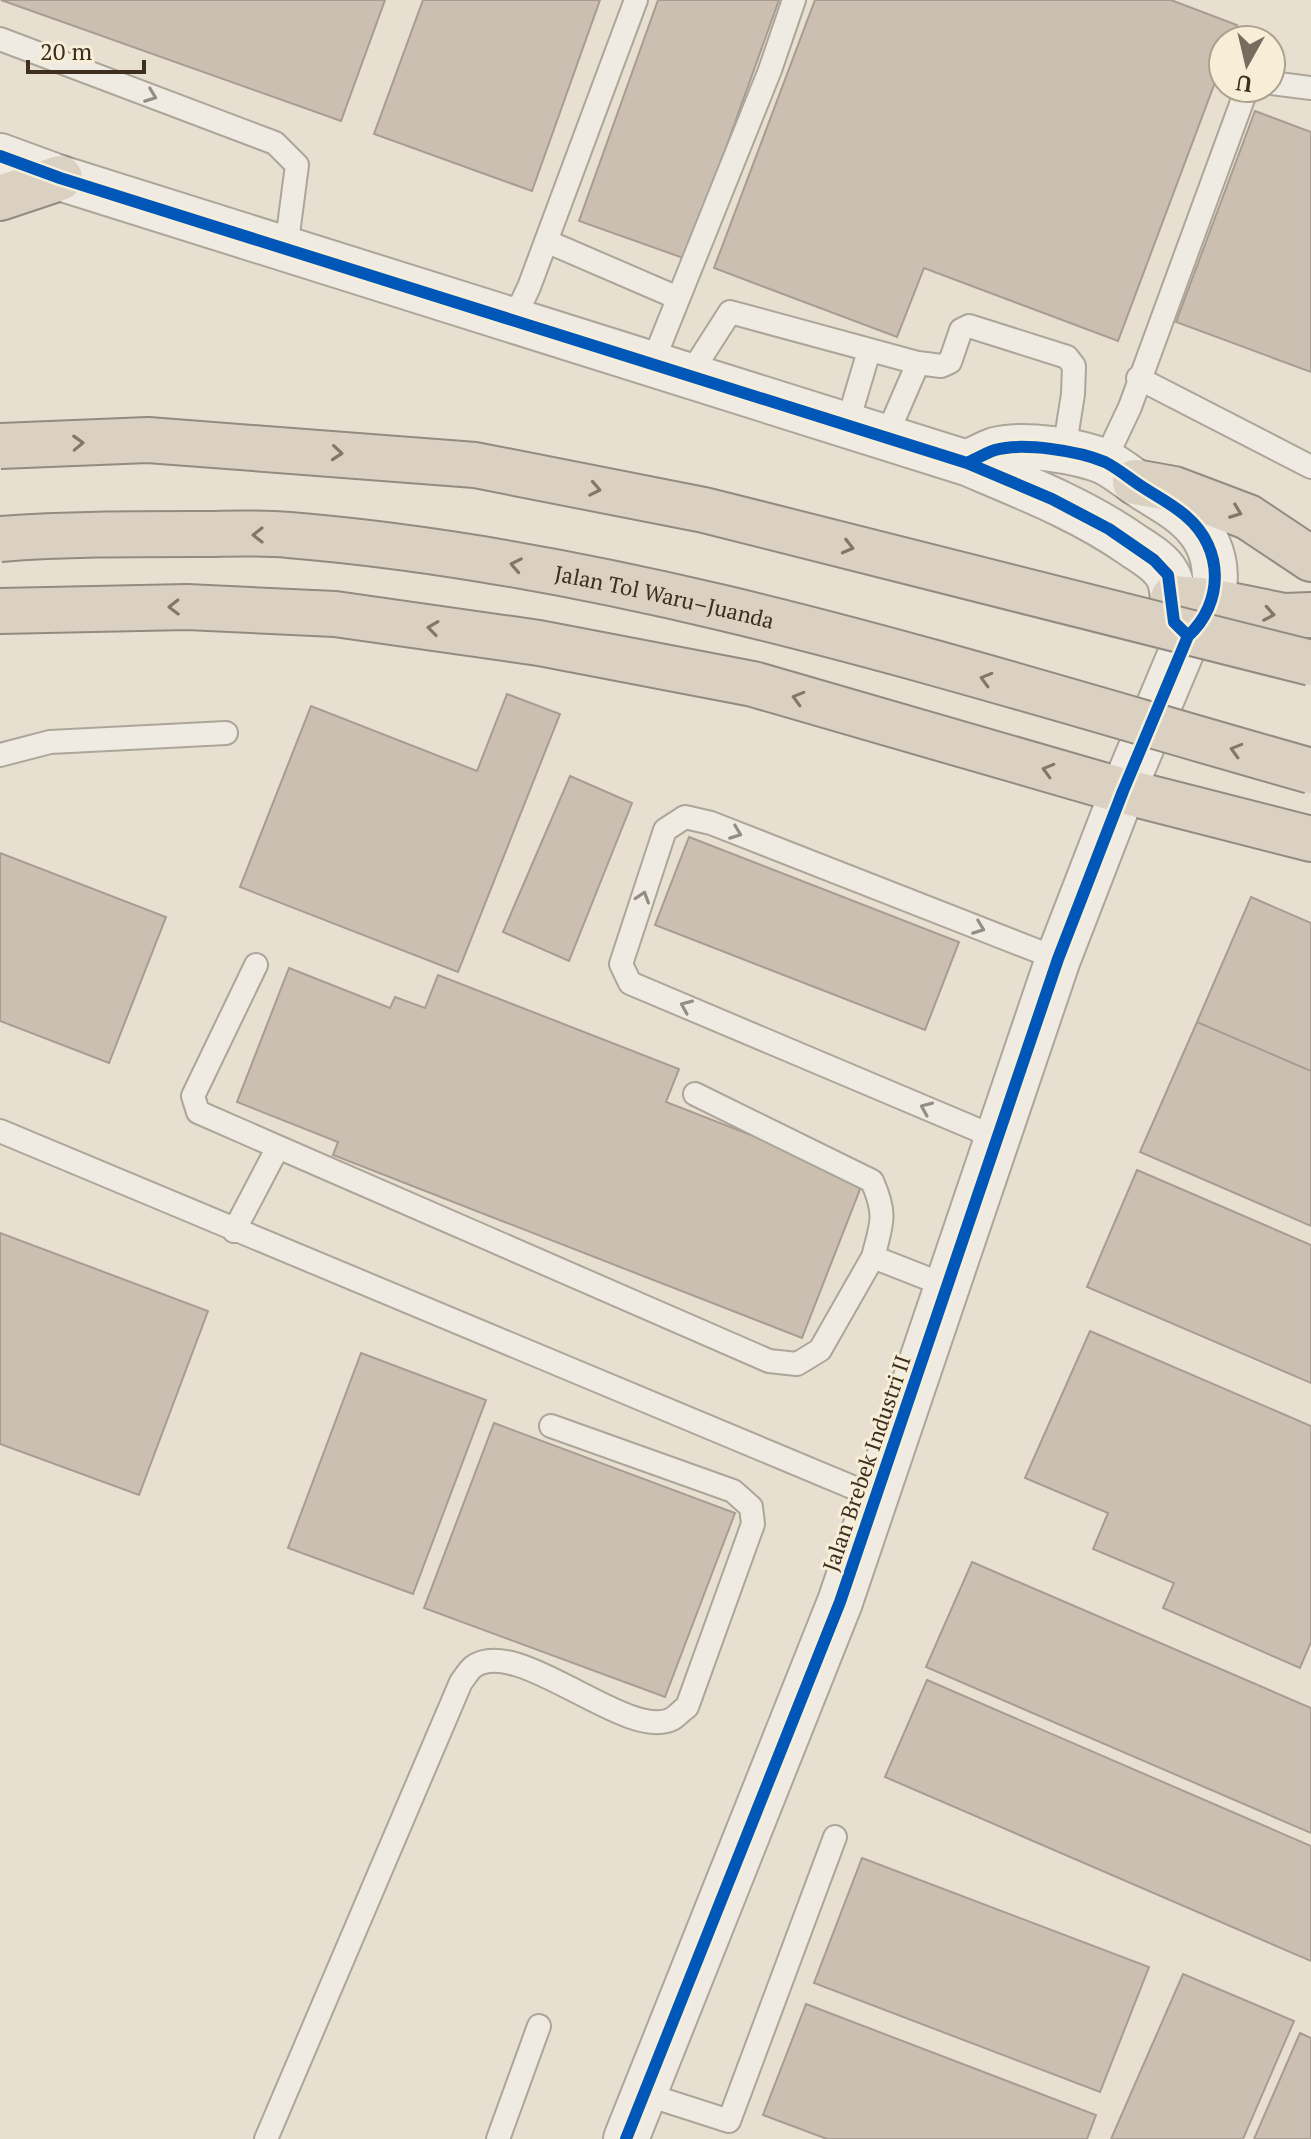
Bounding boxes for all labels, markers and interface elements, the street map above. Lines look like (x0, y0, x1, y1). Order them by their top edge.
scale bar (28, 24, 144, 74)
north arrow (1207, 24, 1287, 104)
text: 20 m (40, 35, 92, 67)
text: U (1234, 69, 1254, 100)
one-way arrow (144, 86, 158, 103)
one-way arrow (72, 434, 85, 451)
one-way arrow (331, 445, 344, 462)
one-way arrow (588, 479, 601, 496)
one-way arrow (1228, 502, 1242, 519)
one-way arrow (251, 526, 264, 543)
one-way arrow (840, 538, 854, 555)
one-way arrow (509, 557, 523, 574)
street label: Jalan Tol Waru–Juanda (552, 558, 777, 634)
one-way arrow (167, 598, 180, 616)
one-way arrow (1262, 604, 1276, 621)
one-way arrow (426, 620, 440, 637)
one-way arrow (979, 672, 993, 688)
one-way arrow (792, 690, 806, 707)
one-way arrow (1229, 742, 1243, 759)
one-way arrow (1042, 763, 1056, 779)
one-way arrow (728, 823, 742, 840)
one-way arrow (634, 891, 650, 904)
one-way arrow (971, 918, 985, 935)
one-way arrow (680, 999, 694, 1015)
one-way arrow (919, 1101, 934, 1117)
street label: Jalan Brebek Industri II (815, 1351, 917, 1575)

